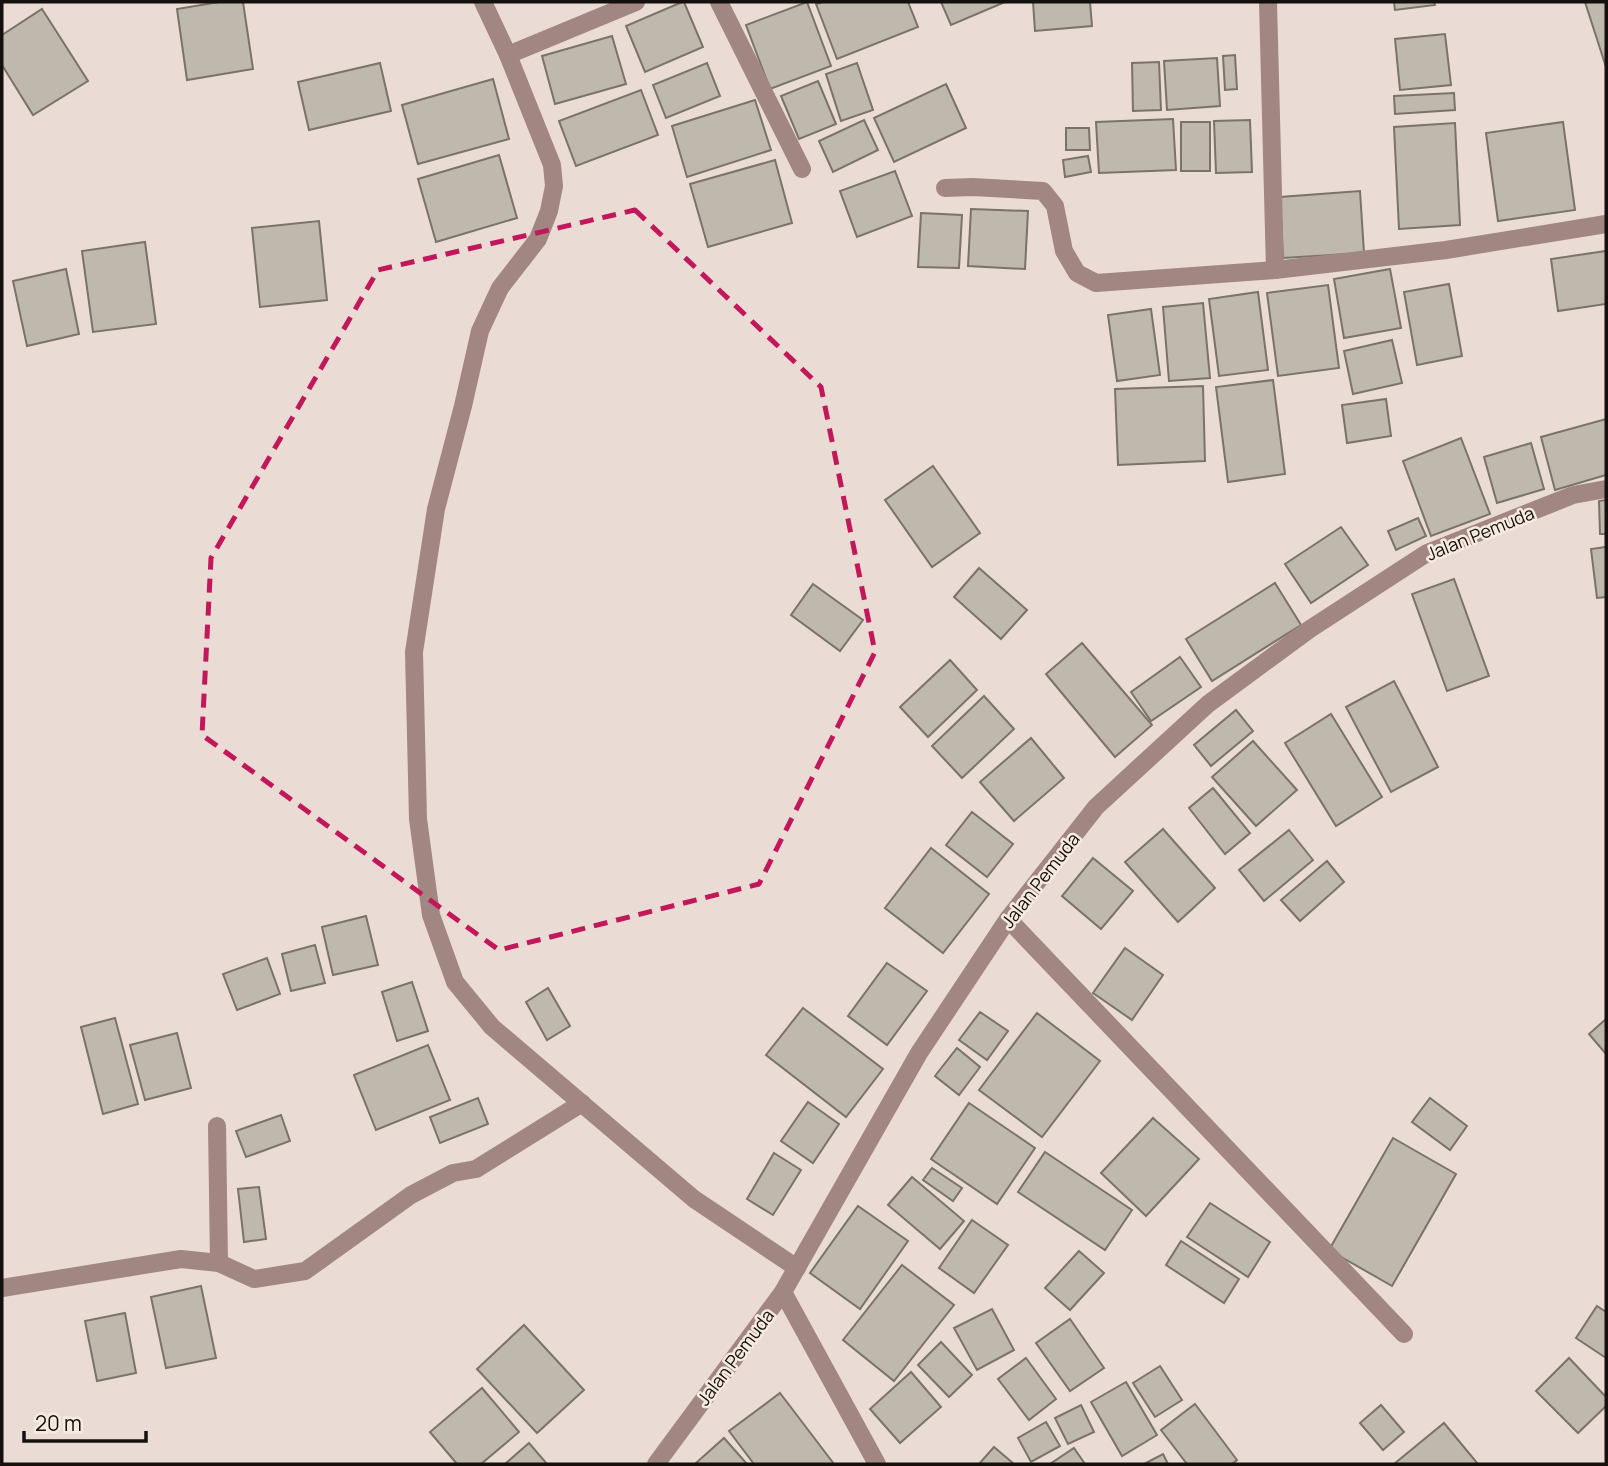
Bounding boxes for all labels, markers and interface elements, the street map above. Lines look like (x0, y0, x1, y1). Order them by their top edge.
street label: Jalan Pemuda (1422, 500, 1538, 566)
street label: Jalan Pemuda (995, 827, 1085, 933)
street label: Jalan Pemuda (691, 1304, 779, 1410)
scale bar (24, 1400, 147, 1444)
text: 20 m (35, 1409, 82, 1437)

